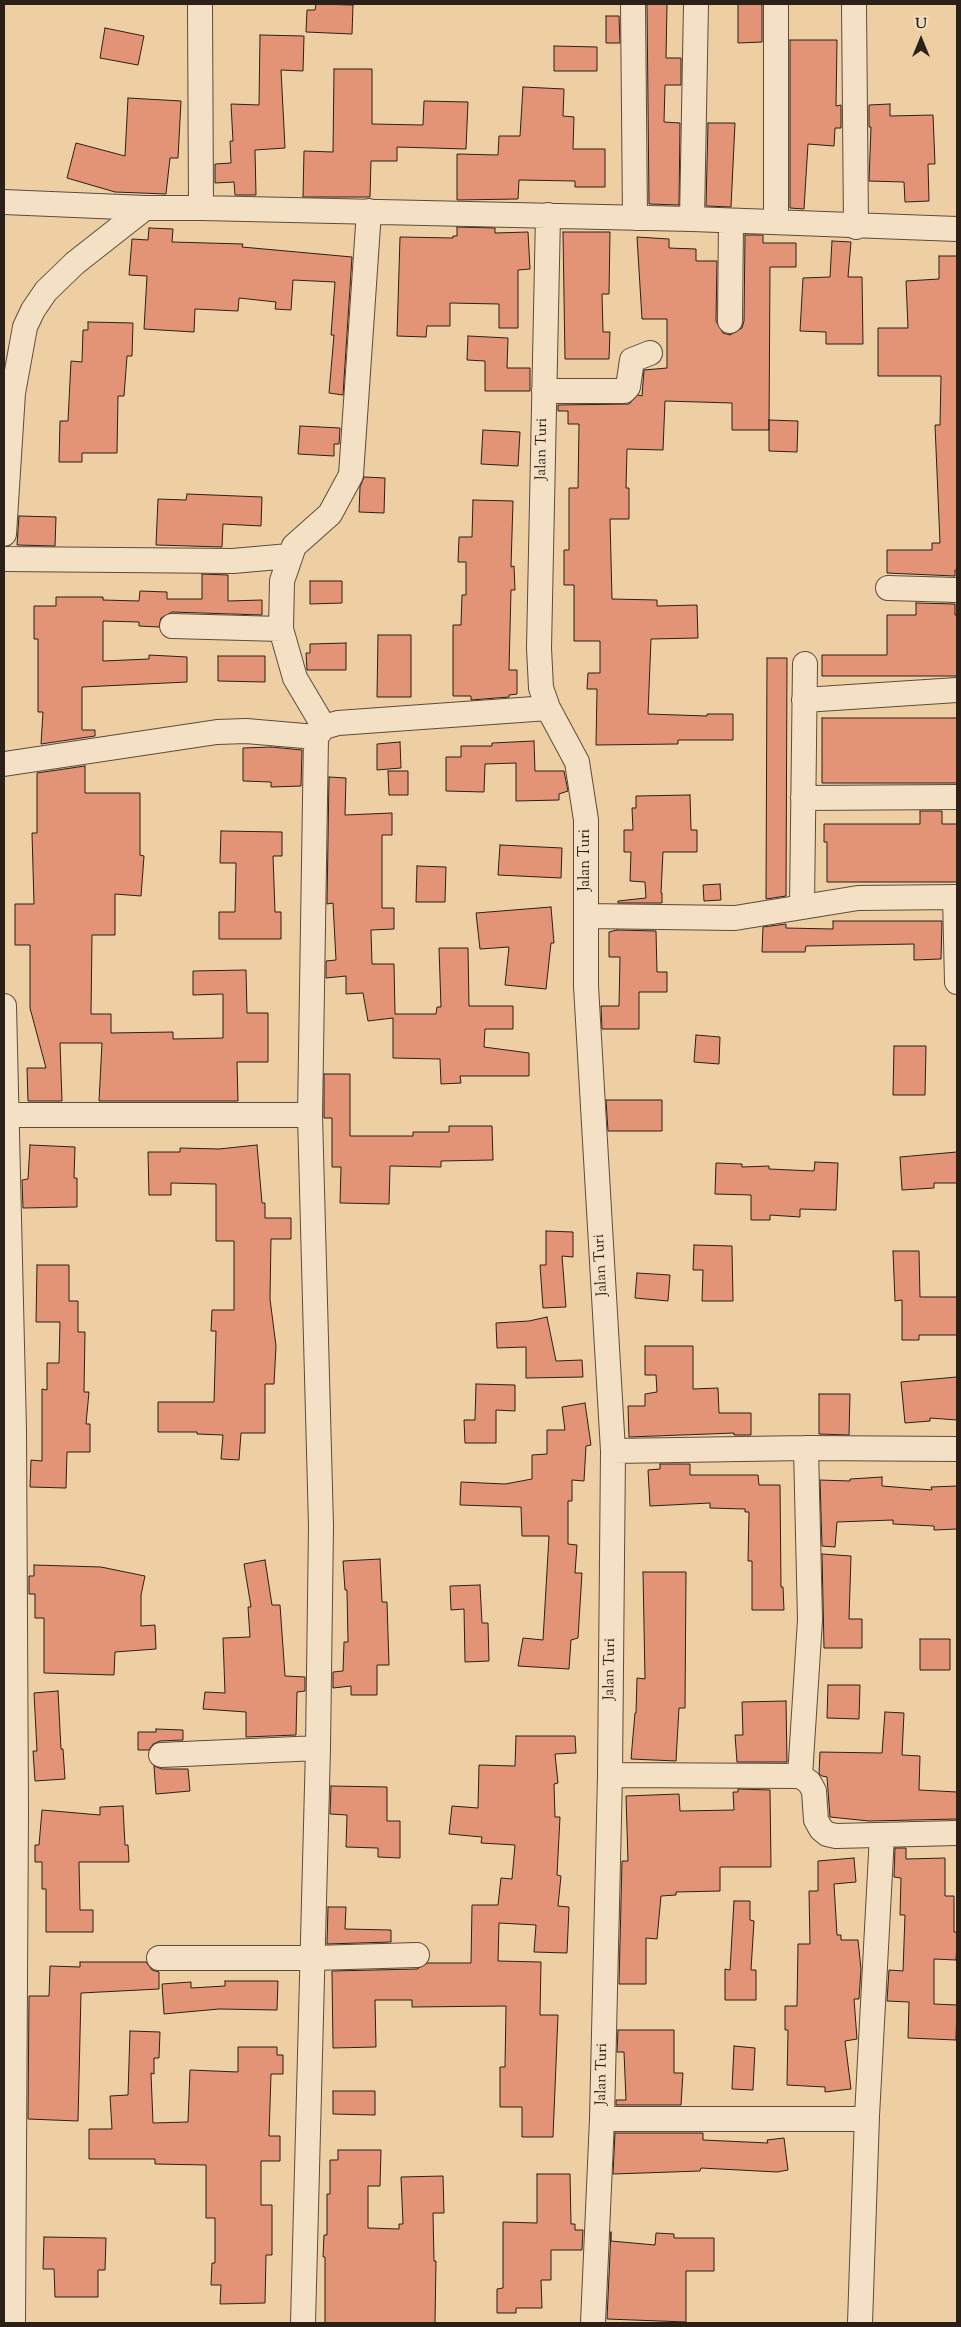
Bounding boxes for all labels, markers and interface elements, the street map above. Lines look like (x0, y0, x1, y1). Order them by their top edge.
north arrow (896, 15, 946, 65)
text: U (915, 15, 927, 35)
street label: Jalan Turi (533, 418, 553, 480)
street label: Jalan Turi (577, 829, 595, 891)
street label: Jalan Turi (591, 1233, 613, 1297)
street label: Jalan Turi (601, 1638, 621, 1700)
street label: Jalan Turi (593, 2043, 613, 2105)

